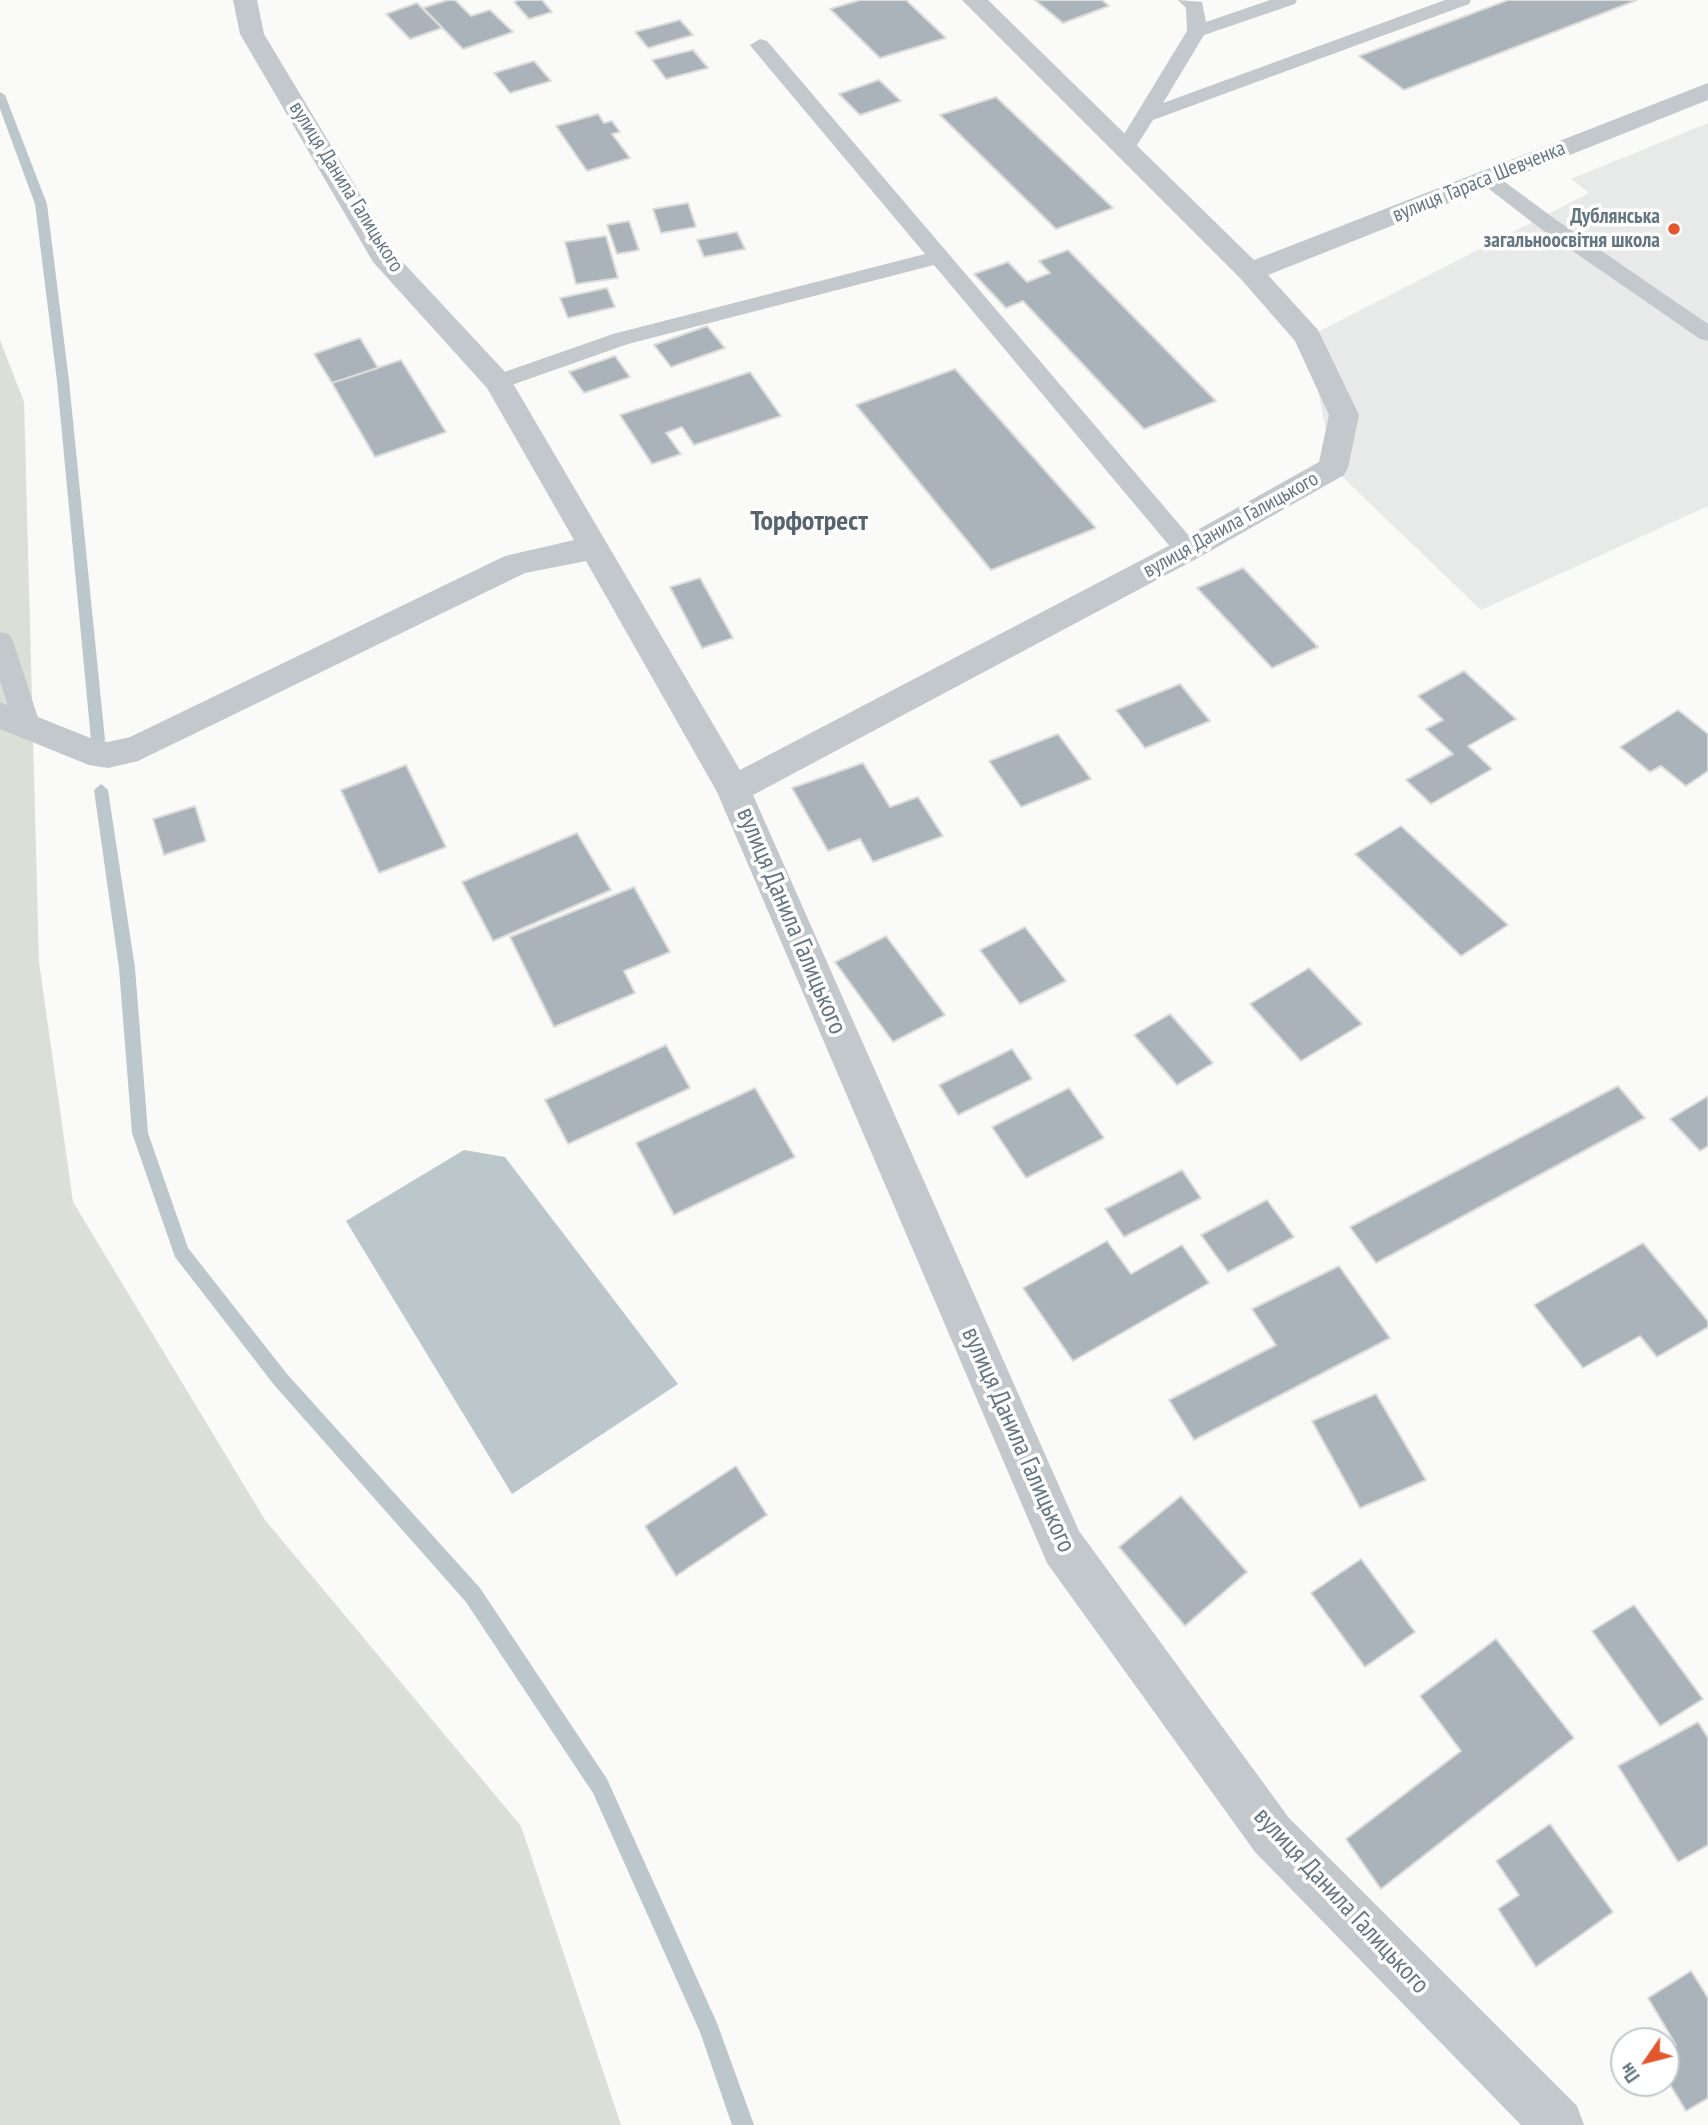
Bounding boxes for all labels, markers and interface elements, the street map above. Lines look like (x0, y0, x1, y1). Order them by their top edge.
street label: вулиця Данила Галицького (283, 97, 409, 277)
street label: вулиця Тараса Шевченка (1389, 136, 1569, 228)
place label: Дублянська загальноосвітня школа (1484, 204, 1660, 254)
marker: Дублянська загальноосвітня школа (1666, 221, 1682, 237)
street label: вулиця Данила Галицького (1139, 466, 1323, 584)
district label: Торфотрест (750, 505, 868, 539)
street label: вулиця Данила Галицького (729, 803, 853, 1039)
street label: вулиця Данила Галицького (954, 1323, 1082, 1557)
street label: вулиця Данила Галицького (1247, 1802, 1435, 2000)
north arrow (1610, 2027, 1680, 2097)
text: Пн (1614, 2058, 1645, 2087)

